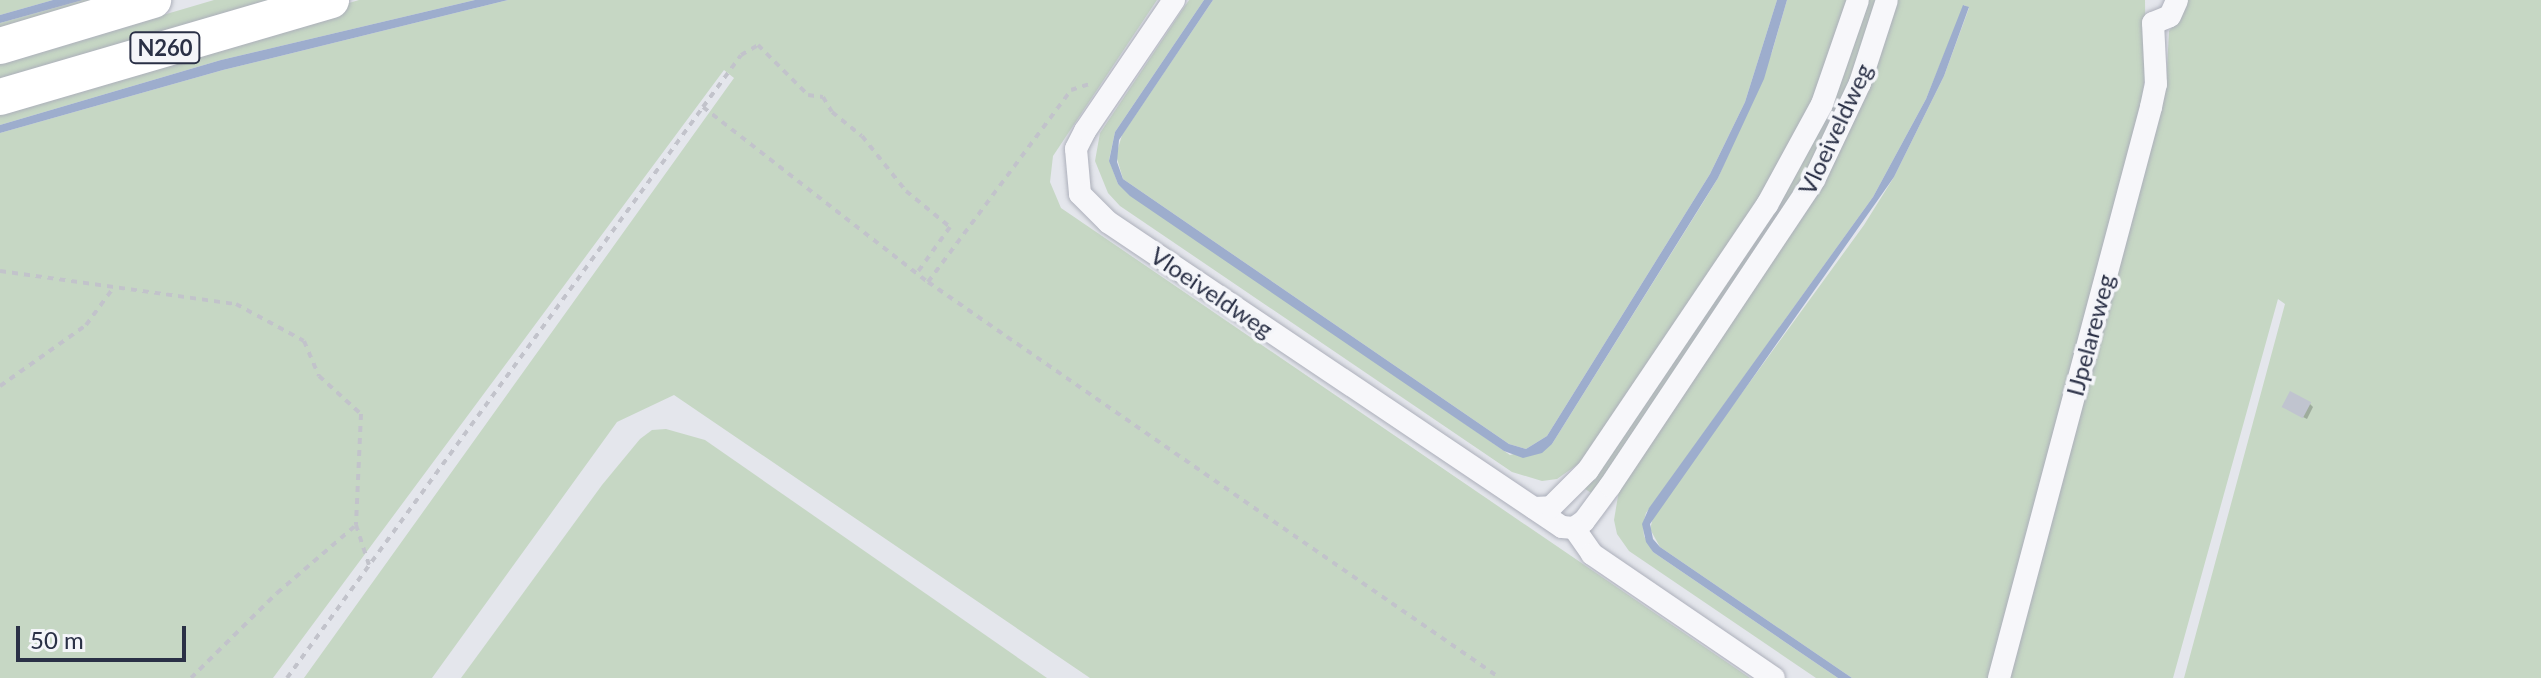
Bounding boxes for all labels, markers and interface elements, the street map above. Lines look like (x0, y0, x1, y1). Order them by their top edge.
road number: N260 (129, 30, 201, 66)
street label: Vloeiveldweg (1792, 59, 1878, 199)
street label: Vloeiveldweg (1145, 240, 1279, 344)
street label: IJpelareweg (2060, 271, 2120, 399)
scale bar (20, 610, 190, 660)
text: 50 m (30, 625, 84, 654)

